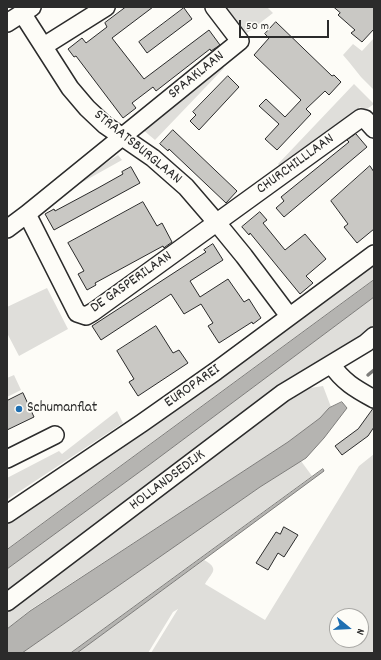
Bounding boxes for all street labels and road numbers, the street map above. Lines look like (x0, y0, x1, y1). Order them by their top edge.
street label: SPAAKLAAN (165, 48, 229, 104)
street label: STRAATSBURGLAAN (89, 107, 185, 189)
street label: CHURCHILLLAAN (254, 131, 338, 199)
street label: DE GASPERILAAN (88, 248, 176, 318)
street label: EUROPAREI (162, 361, 224, 413)
street label: HOLLANDSEDIJK (127, 447, 209, 515)

